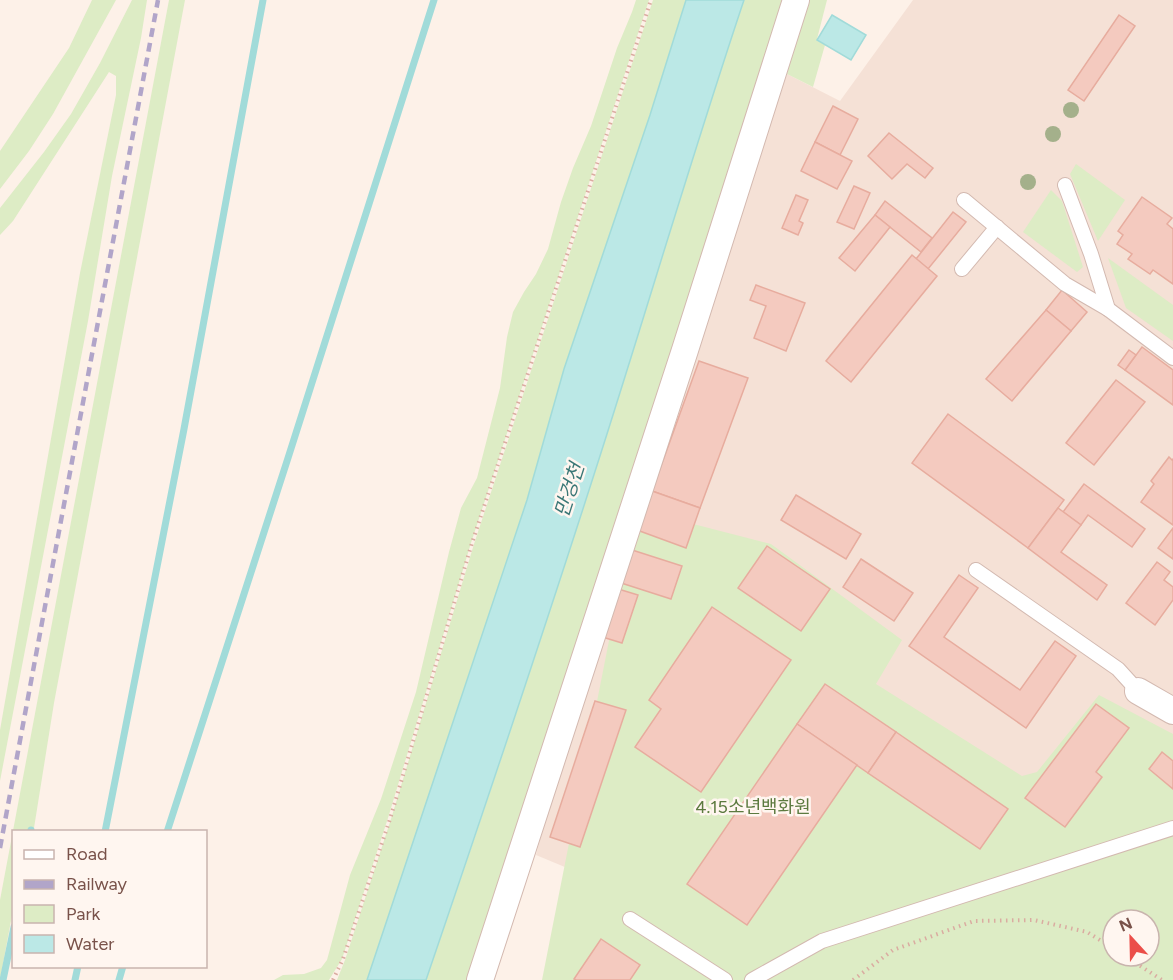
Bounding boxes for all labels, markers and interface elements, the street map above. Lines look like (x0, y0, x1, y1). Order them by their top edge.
water label: 만겅천 (549, 458, 590, 520)
park label: 4.15소년백화원 (695, 796, 811, 818)
legend (12, 830, 207, 968)
text: Road (66, 843, 107, 865)
text: Railway (66, 873, 128, 895)
text: Park (66, 903, 101, 925)
north arrow (1101, 908, 1161, 968)
text: N (1116, 913, 1135, 936)
text: Water (66, 933, 114, 955)

